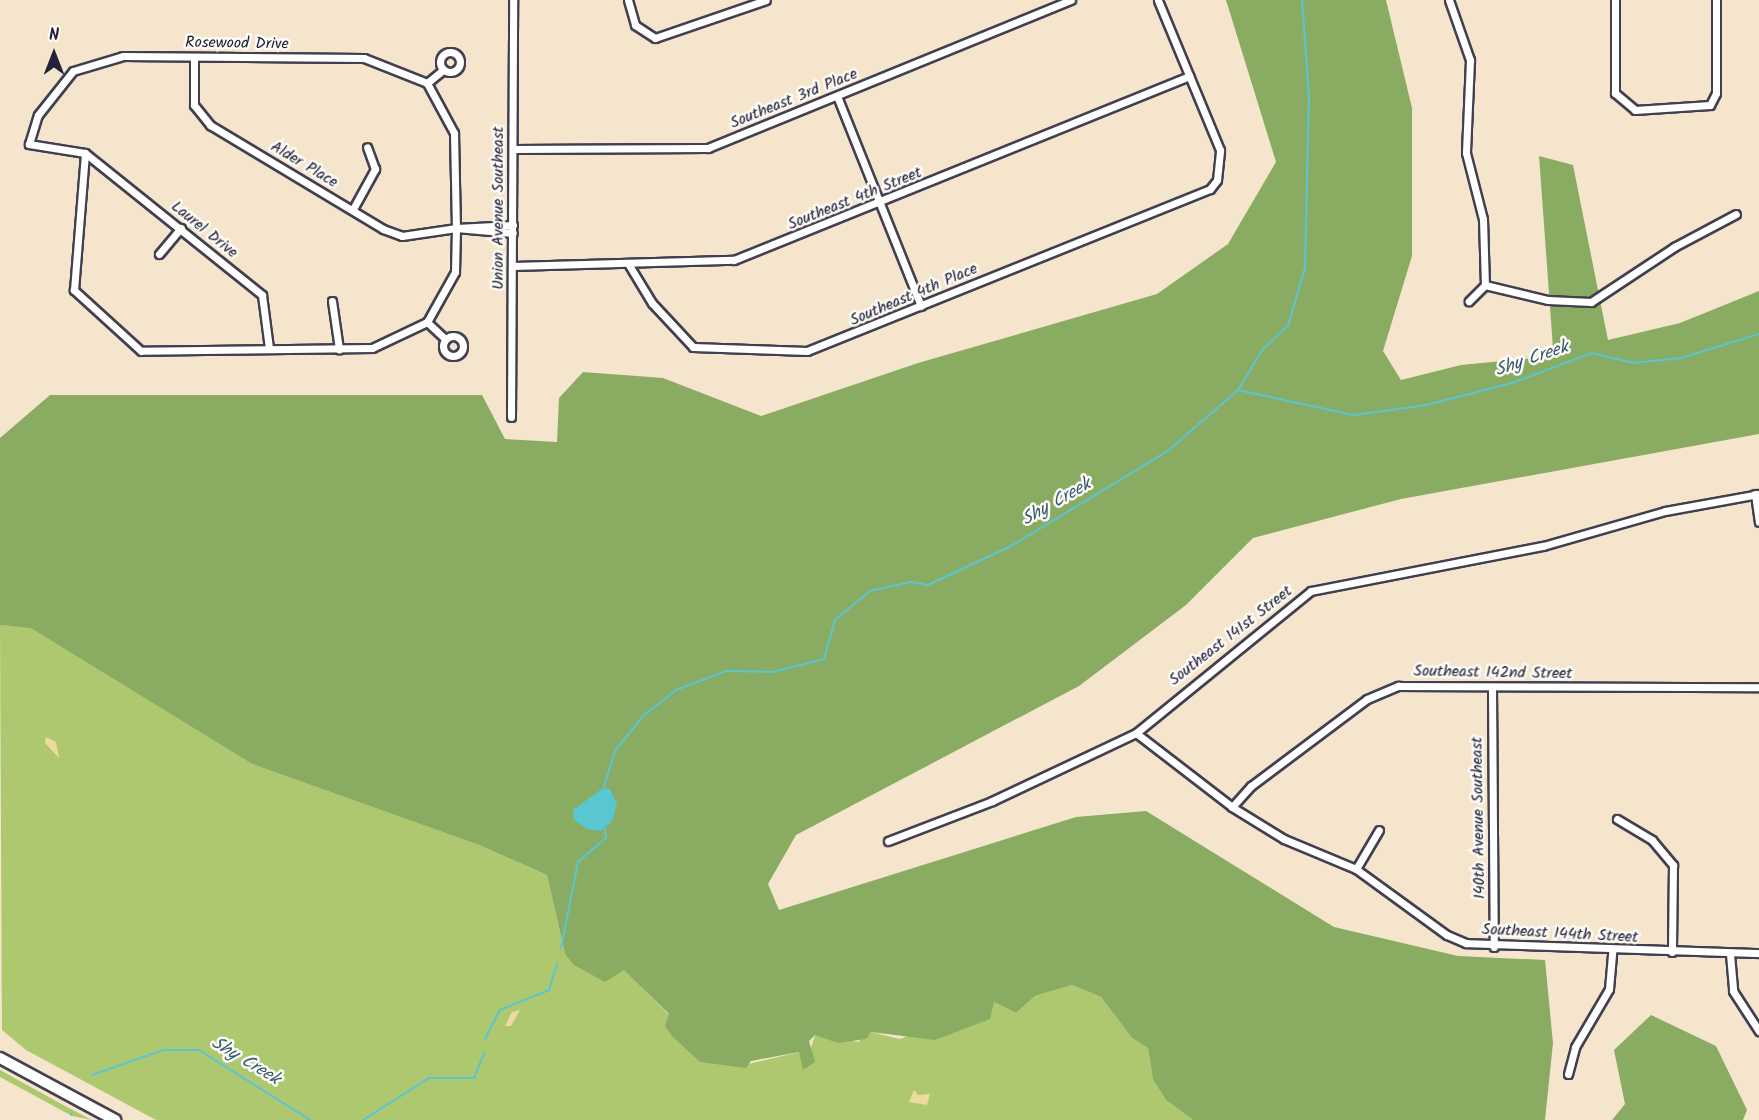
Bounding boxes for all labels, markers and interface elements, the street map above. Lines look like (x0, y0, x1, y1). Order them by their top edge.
text: N (49, 23, 59, 48)
north arrow (24, 24, 84, 84)
street label: Rosewood Drive (185, 33, 289, 55)
street label: Southeast 3rd Place (728, 65, 860, 133)
street label: Union Avenue Southeast (489, 126, 509, 290)
street label: Alder Place (267, 137, 341, 193)
street label: Southeast 4th Street (785, 163, 925, 235)
street label: Laurel Drive (167, 197, 241, 263)
street label: Southeast 4th Place (847, 259, 981, 331)
water label: Shy Creek (1492, 337, 1572, 383)
water label: Shy Creek (1019, 475, 1095, 531)
street label: Southeast 141st Street (1166, 582, 1296, 690)
street label: Southeast 142nd Street (1413, 662, 1573, 684)
street label: 140th Avenue Southeast (1468, 737, 1490, 899)
street label: Southeast 144th Street (1481, 920, 1639, 948)
water label: Shy Creek (207, 1033, 283, 1091)

